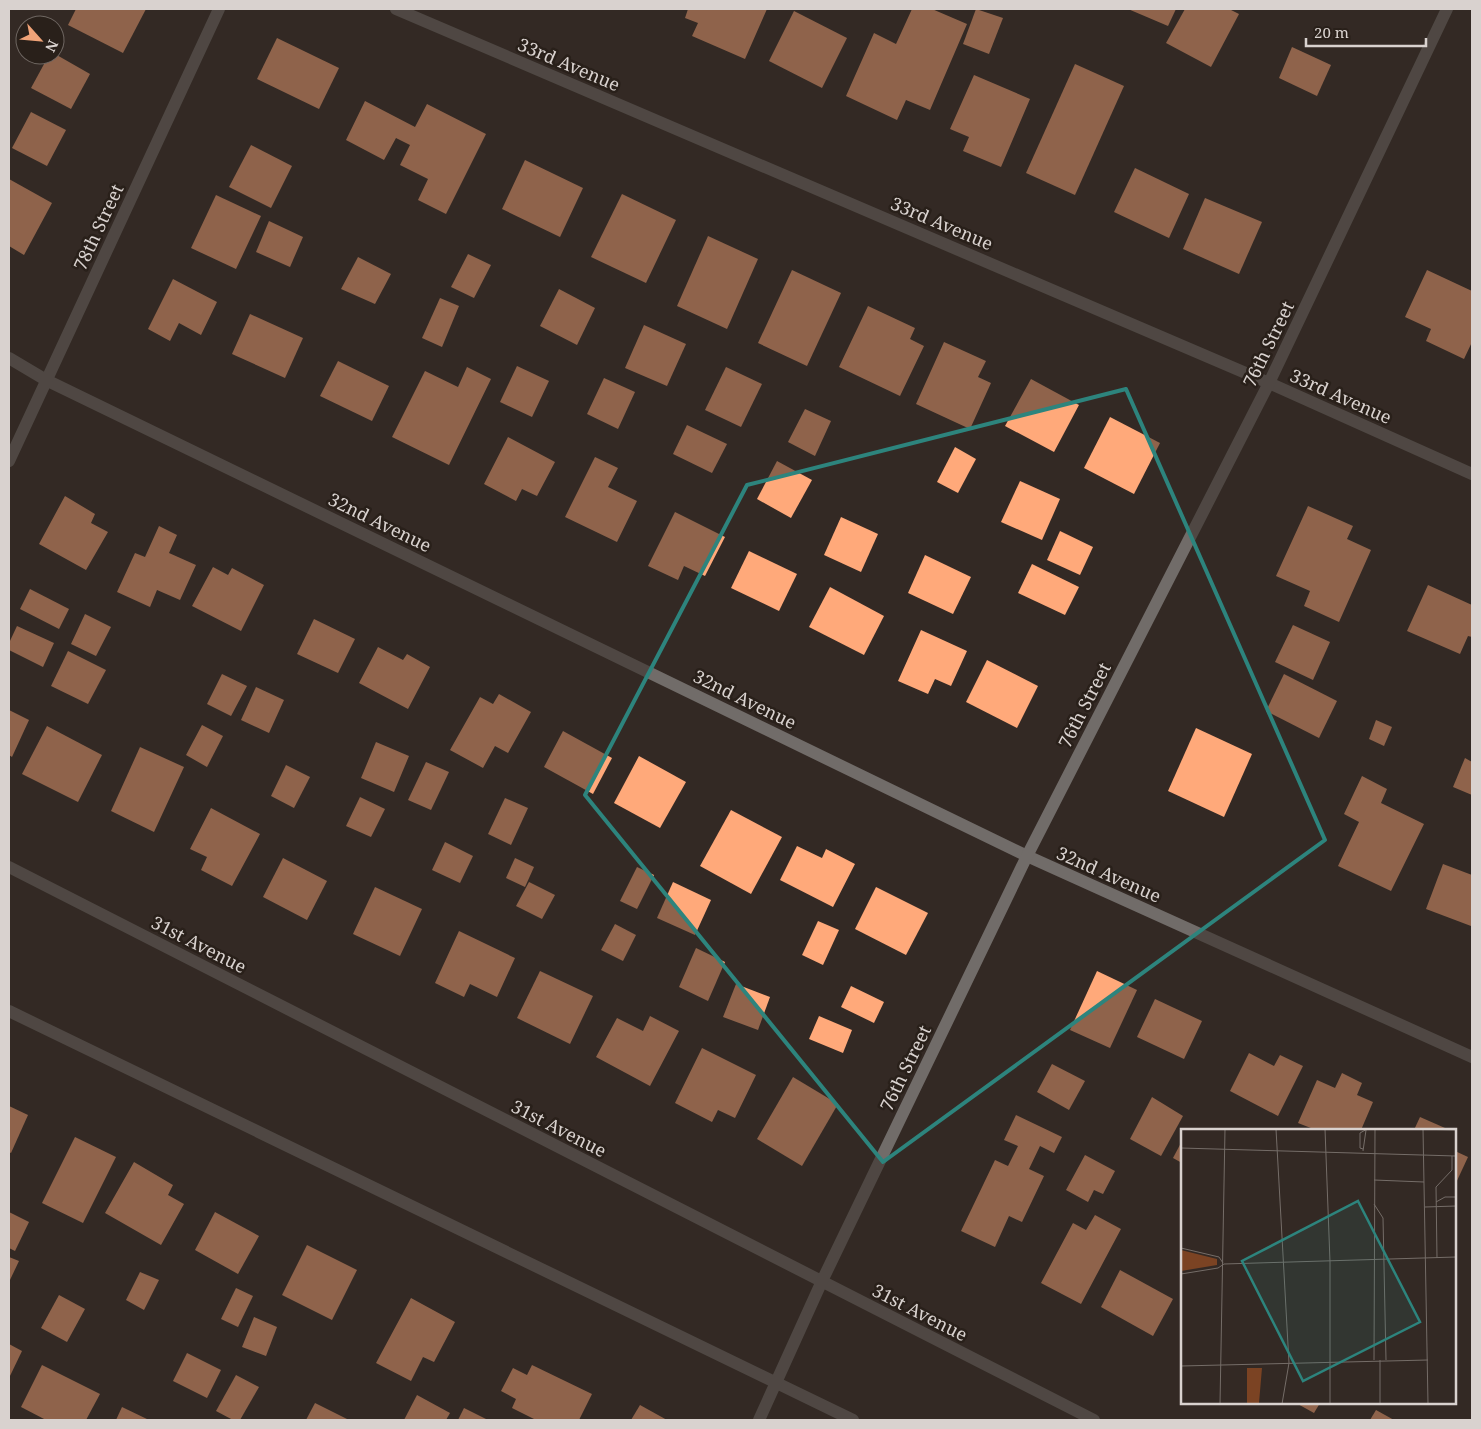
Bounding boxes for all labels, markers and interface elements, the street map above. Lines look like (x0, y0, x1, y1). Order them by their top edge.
north arrow (15, 15, 65, 65)
scale bar (1306, 15, 1426, 47)
text: 20 m (1314, 22, 1349, 42)
street label: 33rd Avenue (514, 32, 624, 96)
text: N (41, 37, 63, 55)
street label: 78th Street (68, 180, 128, 274)
street label: 33rd Avenue (887, 191, 997, 255)
street label: 76th Street (1237, 297, 1299, 391)
street label: 33rd Avenue (1286, 363, 1396, 429)
street label: 32nd Avenue (324, 487, 436, 557)
street label: 76th Street (1052, 658, 1116, 752)
street label: 32nd Avenue (689, 664, 801, 734)
street label: 32nd Avenue (1053, 840, 1165, 908)
street label: 31st Avenue (147, 910, 251, 978)
street label: 76th Street (874, 1021, 936, 1115)
street label: 31st Avenue (507, 1094, 611, 1162)
inset map (1181, 1129, 1456, 1404)
street label: 31st Avenue (868, 1278, 972, 1346)

